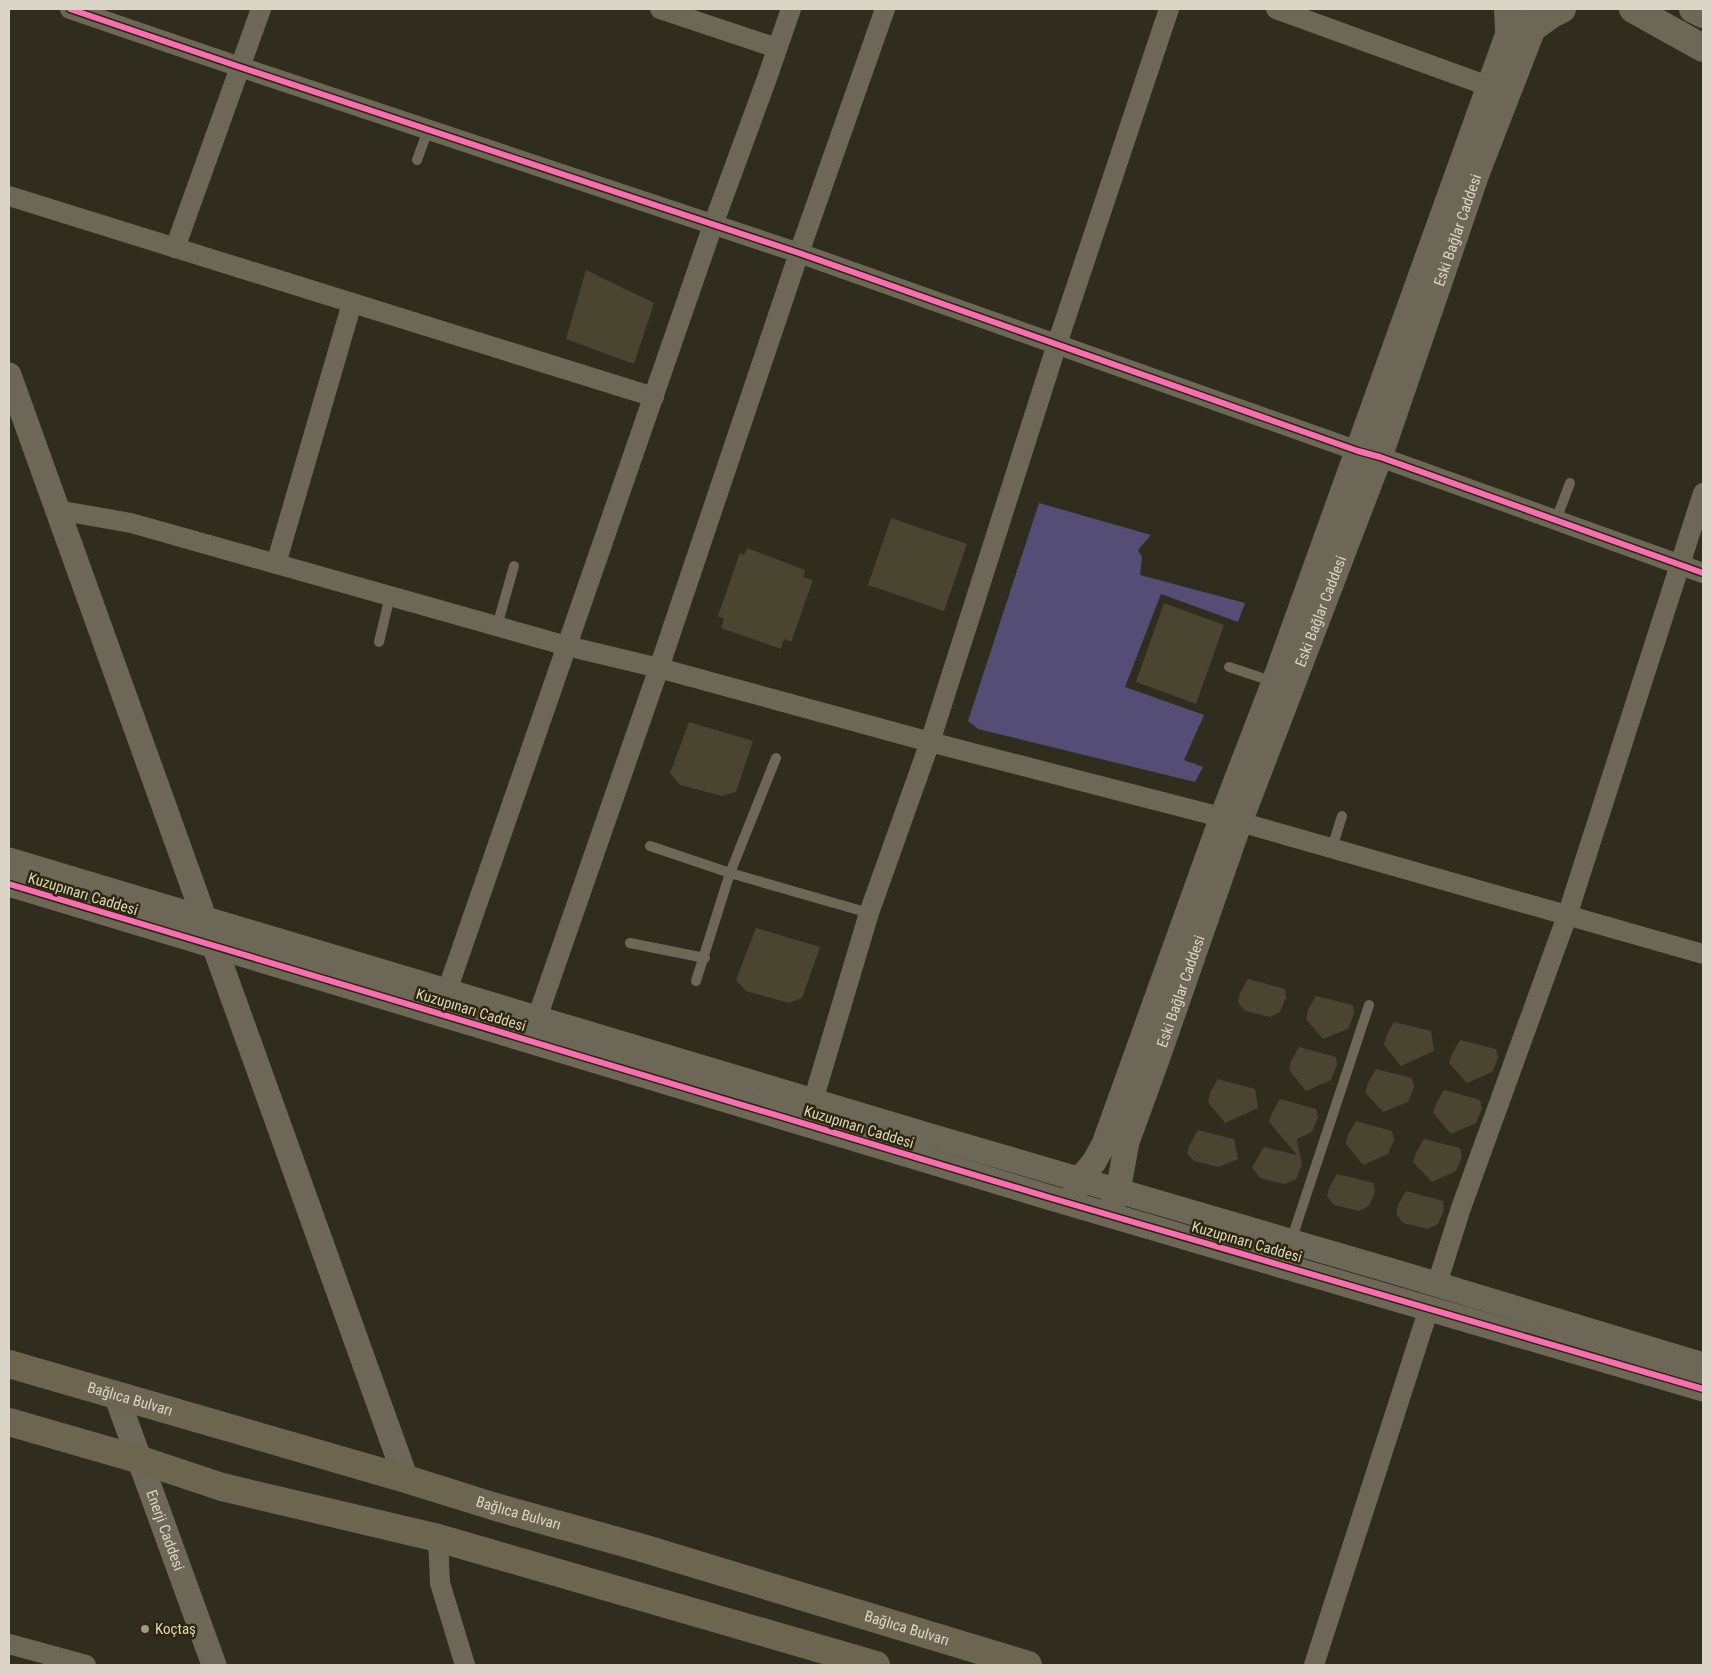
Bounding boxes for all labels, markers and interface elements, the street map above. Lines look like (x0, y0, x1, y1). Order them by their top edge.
street label: Eski Bağlar Caddesi (1430, 172, 1485, 289)
street label: Eski Bağlar Caddesi (1291, 553, 1350, 669)
street label: Kuzupınarı Caddesi (26, 869, 140, 919)
street label: Eski Bağlar Caddesi (1153, 933, 1209, 1050)
street label: Kuzupınarı Caddesi (414, 985, 528, 1035)
street label: Kuzupınarı Caddesi (802, 1102, 916, 1152)
street label: Kuzupınarı Caddesi (1190, 1218, 1304, 1266)
street label: Bağlıca Bulvarı (85, 1378, 175, 1420)
street label: Enerji Caddesi (142, 1488, 188, 1573)
street label: Bağlıca Bulvarı (474, 1492, 563, 1534)
street label: Bağlıca Bulvarı (862, 1607, 952, 1650)
place label: Koçtaş (155, 1620, 196, 1638)
marker: Koçtaş (139, 1623, 151, 1635)

